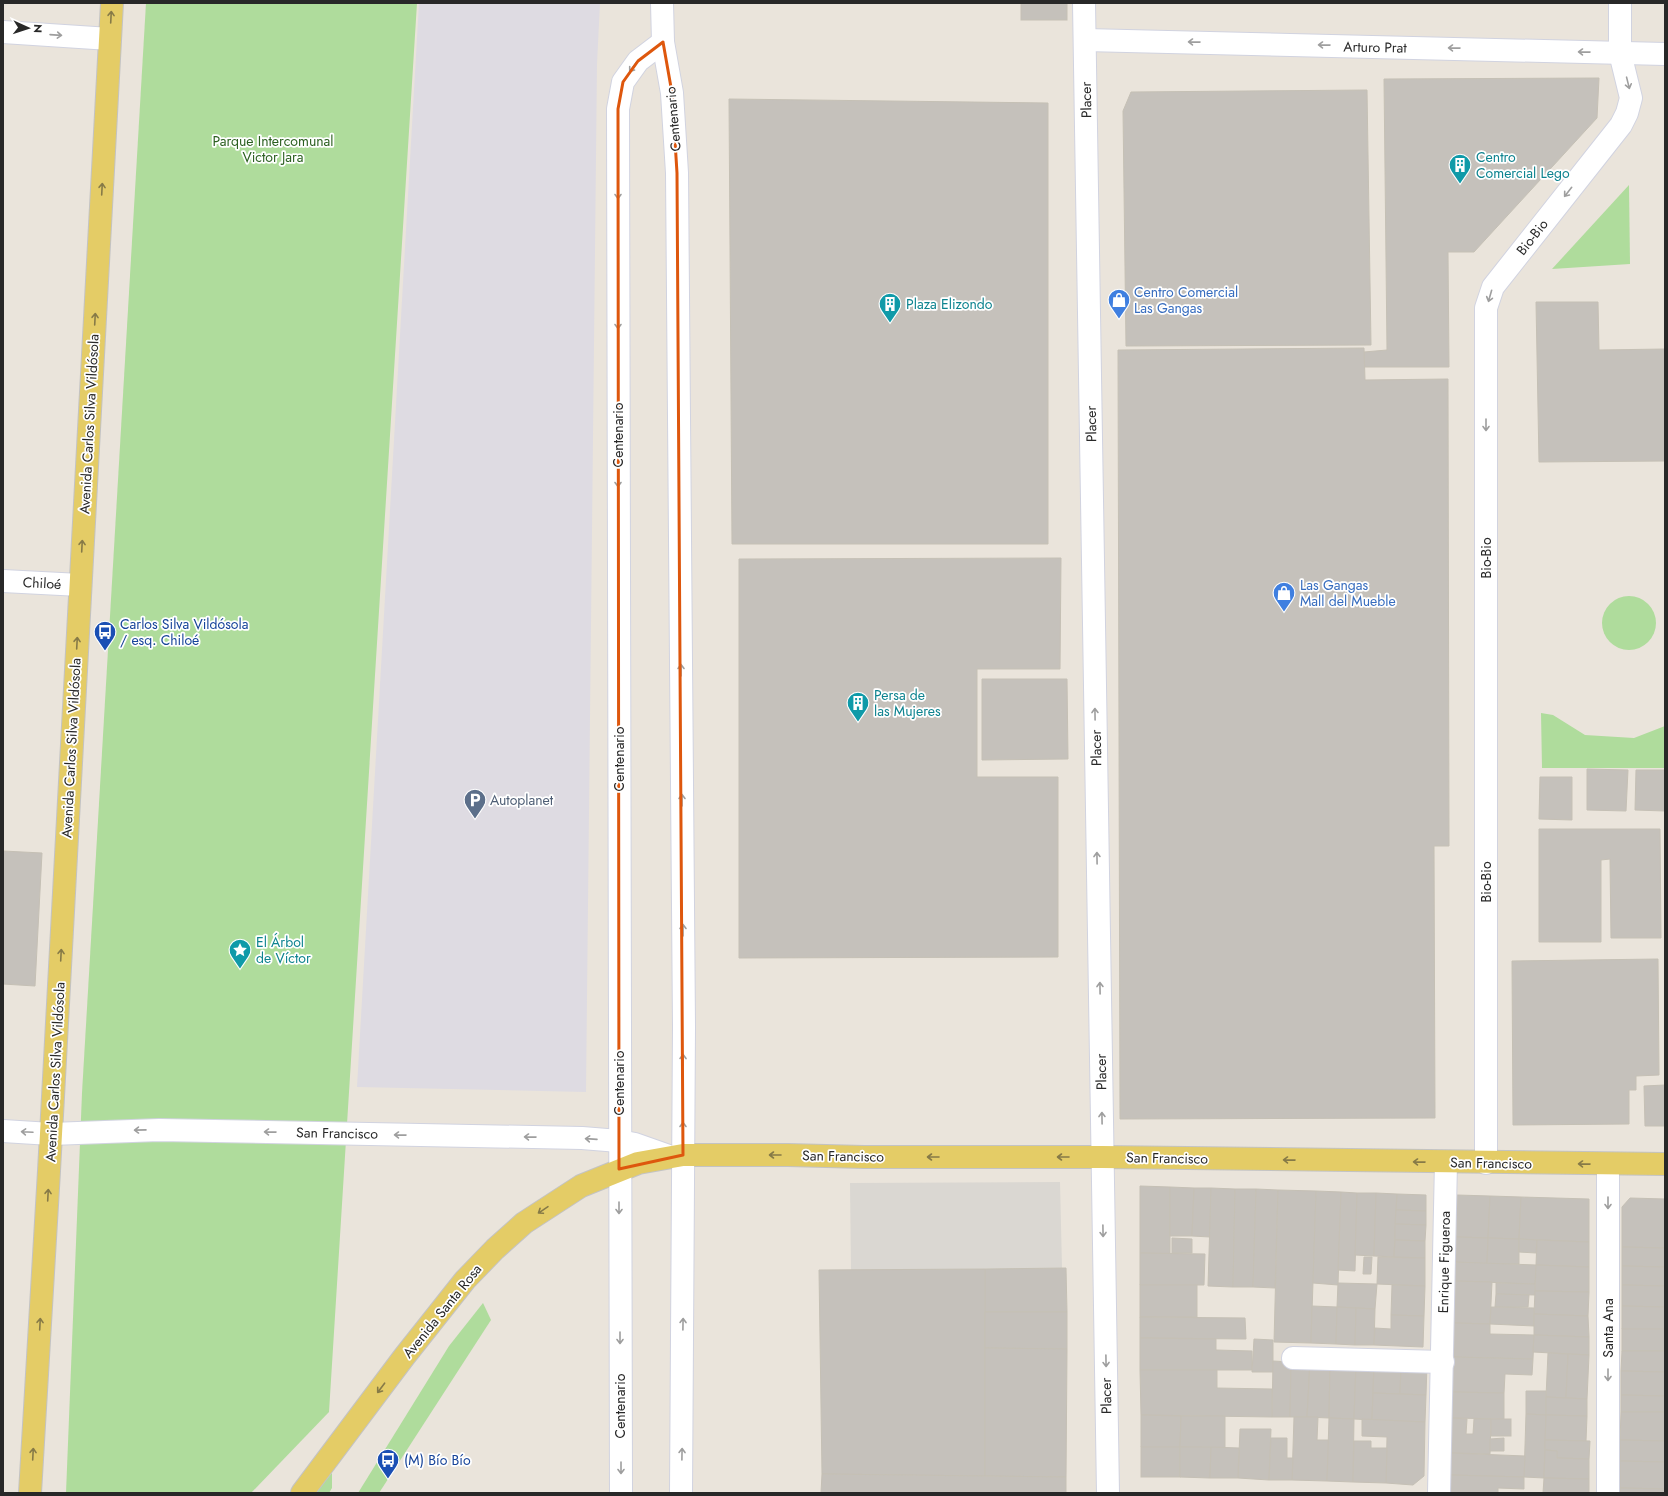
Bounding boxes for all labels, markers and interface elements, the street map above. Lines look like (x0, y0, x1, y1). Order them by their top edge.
north arrow (8, 8, 48, 48)
one-way arrow (108, 11, 115, 24)
text: N (30, 24, 46, 33)
one-way arrow (49, 32, 62, 39)
street label: Arturo Prat (1343, 36, 1408, 58)
one-way arrow (1188, 38, 1201, 46)
one-way arrow (1318, 41, 1331, 49)
one-way arrow (1448, 45, 1461, 52)
one-way arrow (1578, 48, 1591, 56)
one-way arrow (629, 61, 638, 72)
one-way arrow (1624, 76, 1632, 89)
street label: Placer (1076, 81, 1096, 118)
street label: Centenario (660, 85, 686, 152)
park label: Parque Intercomunal Victor Jara (212, 131, 334, 167)
place label: Centro Comercial Lego (1476, 147, 1570, 183)
building icon: Centro Comercial Lego (1447, 152, 1473, 185)
one-way arrow (98, 183, 105, 196)
one-way arrow (614, 186, 622, 199)
one-way arrow (1563, 187, 1572, 198)
street label: Bio-Bio (1511, 214, 1553, 259)
place label: Centro Comercial Las Gangas (1134, 282, 1238, 318)
shop icon: Centro Comercial Las Gangas (1106, 287, 1132, 320)
one-way arrow (1486, 289, 1493, 302)
building icon: Plaza Elizondo (877, 291, 903, 324)
place label: Plaza Elizondo (906, 294, 993, 314)
one-way arrow (91, 313, 98, 326)
one-way arrow (614, 316, 622, 329)
street label: Avenida Carlos Silva Vildósola (74, 334, 104, 514)
street label: Centenario (608, 402, 628, 467)
street label: Placer (1081, 405, 1101, 442)
one-way arrow (1482, 418, 1490, 431)
one-way arrow (614, 474, 622, 487)
street label: Bio-Bio (1476, 537, 1496, 579)
one-way arrow (79, 540, 86, 553)
street label: Chiloé (22, 572, 62, 594)
place label: Las Gangas Mall del Mueble (1300, 575, 1396, 611)
shop icon: Las Gangas Mall del Mueble (1271, 580, 1297, 613)
place label: Carlos Silva Vildósola / esq. Chiloé (120, 614, 248, 650)
bus stop icon: Carlos Silva Vildósola / esq. Chiloé (92, 619, 118, 652)
one-way arrow (73, 637, 81, 650)
street label: Avenida Carlos Silva Vildósola (56, 658, 86, 838)
one-way arrow (677, 664, 685, 677)
place label: Persa de las Mujeres (874, 685, 941, 721)
building icon: Persa de las Mujeres (845, 690, 871, 723)
one-way arrow (1091, 708, 1099, 721)
street label: Centenario (609, 726, 629, 791)
street label: Placer (1086, 729, 1106, 766)
parking icon: Autoplanet (462, 787, 488, 820)
place label: Autoplanet (490, 790, 554, 810)
one-way arrow (678, 794, 686, 807)
one-way arrow (1094, 852, 1101, 865)
street label: Bio-Bio (1476, 861, 1496, 903)
one-way arrow (679, 924, 687, 937)
place label: El Árbol de Víctor (256, 932, 311, 968)
place icon: El Árbol de Víctor (227, 937, 253, 970)
one-way arrow (57, 949, 64, 962)
street label: Avenida Carlos Silva Vildósola (40, 982, 70, 1162)
one-way arrow (1096, 982, 1103, 995)
street label: Centenario (609, 1050, 629, 1115)
street label: Placer (1091, 1053, 1111, 1090)
one-way arrow (679, 1054, 687, 1067)
one-way arrow (1098, 1112, 1105, 1125)
street label: San Francisco (296, 1122, 378, 1144)
one-way arrow (679, 1122, 687, 1135)
one-way arrow (134, 1127, 147, 1134)
one-way arrow (264, 1128, 277, 1136)
one-way arrow (21, 1129, 34, 1136)
one-way arrow (394, 1131, 407, 1138)
one-way arrow (524, 1133, 537, 1141)
one-way arrow (585, 1135, 598, 1142)
street label: San Francisco (802, 1145, 884, 1167)
street label: San Francisco (1126, 1147, 1208, 1169)
one-way arrow (769, 1151, 782, 1159)
street label: San Francisco (1450, 1152, 1532, 1174)
one-way arrow (927, 1153, 940, 1161)
one-way arrow (1057, 1153, 1070, 1161)
one-way arrow (1283, 1156, 1296, 1164)
one-way arrow (1413, 1158, 1426, 1166)
one-way arrow (1578, 1160, 1591, 1168)
one-way arrow (44, 1189, 52, 1202)
one-way arrow (1604, 1196, 1612, 1209)
one-way arrow (615, 1201, 623, 1214)
one-way arrow (538, 1206, 549, 1214)
street label: Enrique Figueroa (1433, 1211, 1455, 1313)
one-way arrow (1100, 1224, 1107, 1237)
street label: Avenida Santa Rosa (398, 1260, 486, 1362)
street label: Santa Ana (1598, 1298, 1618, 1358)
one-way arrow (37, 1318, 44, 1331)
one-way arrow (679, 1318, 687, 1331)
one-way arrow (616, 1331, 624, 1344)
one-way arrow (1102, 1354, 1110, 1367)
one-way arrow (1604, 1368, 1612, 1381)
street label: Centenario (610, 1373, 630, 1438)
street label: Placer (1096, 1377, 1116, 1414)
one-way arrow (377, 1382, 385, 1393)
bus stop icon: (M) Bío Bío (375, 1447, 401, 1480)
one-way arrow (29, 1448, 36, 1461)
one-way arrow (678, 1448, 686, 1461)
place label: (M) Bío Bío (404, 1450, 471, 1470)
one-way arrow (617, 1461, 625, 1474)

